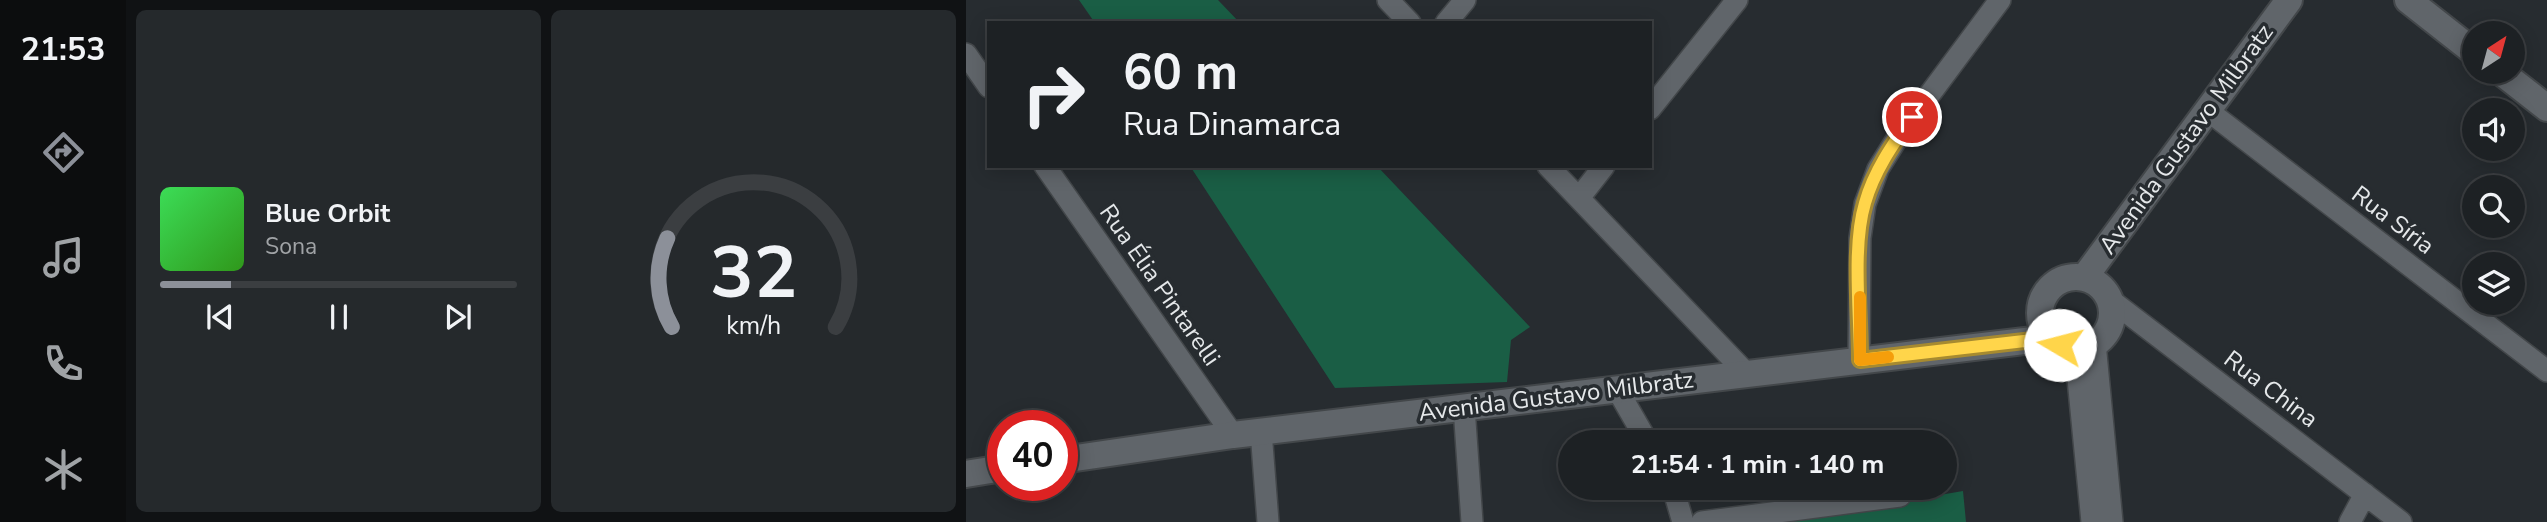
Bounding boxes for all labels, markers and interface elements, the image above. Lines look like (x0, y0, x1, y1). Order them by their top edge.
street label: Avenida Gustavo Milbratz (2092, 18, 2280, 260)
north arrow (2462, 21, 2525, 84)
map controls (2462, 21, 2525, 315)
text: 21:53 (21, 28, 105, 71)
text: 60 m (1123, 39, 1238, 106)
icon: right (1008, 49, 1099, 140)
pin (1882, 87, 1942, 147)
icon: arrive (1893, 98, 1931, 136)
button: sound (2462, 98, 2525, 161)
text: Rua Dinamarca (1123, 103, 1341, 146)
icon: directions (39, 128, 88, 177)
button: search (2462, 175, 2525, 238)
street label: Rua Síria (2345, 178, 2441, 262)
text: Blue Orbit (265, 196, 390, 231)
street label: Rua Élia Pintarelli (1092, 198, 1228, 372)
text: 32 (710, 223, 797, 323)
text: Sona (265, 231, 317, 262)
icon: music (39, 233, 88, 282)
button: layers (2462, 252, 2525, 315)
icon: previous (201, 298, 239, 336)
icon: pause (320, 298, 358, 336)
icon: next (439, 298, 477, 336)
position arrow (2023, 308, 2097, 382)
text: km/h (726, 309, 781, 343)
icon: phone (39, 339, 88, 388)
street label: Rua China (2217, 343, 2325, 435)
street label: Avenida Gustavo Milbratz (1417, 363, 1695, 429)
speed limit sign: 40 (987, 410, 1078, 501)
icon: climate (39, 445, 88, 494)
text: 21:54 · 1 min · 140 m (1631, 447, 1884, 482)

